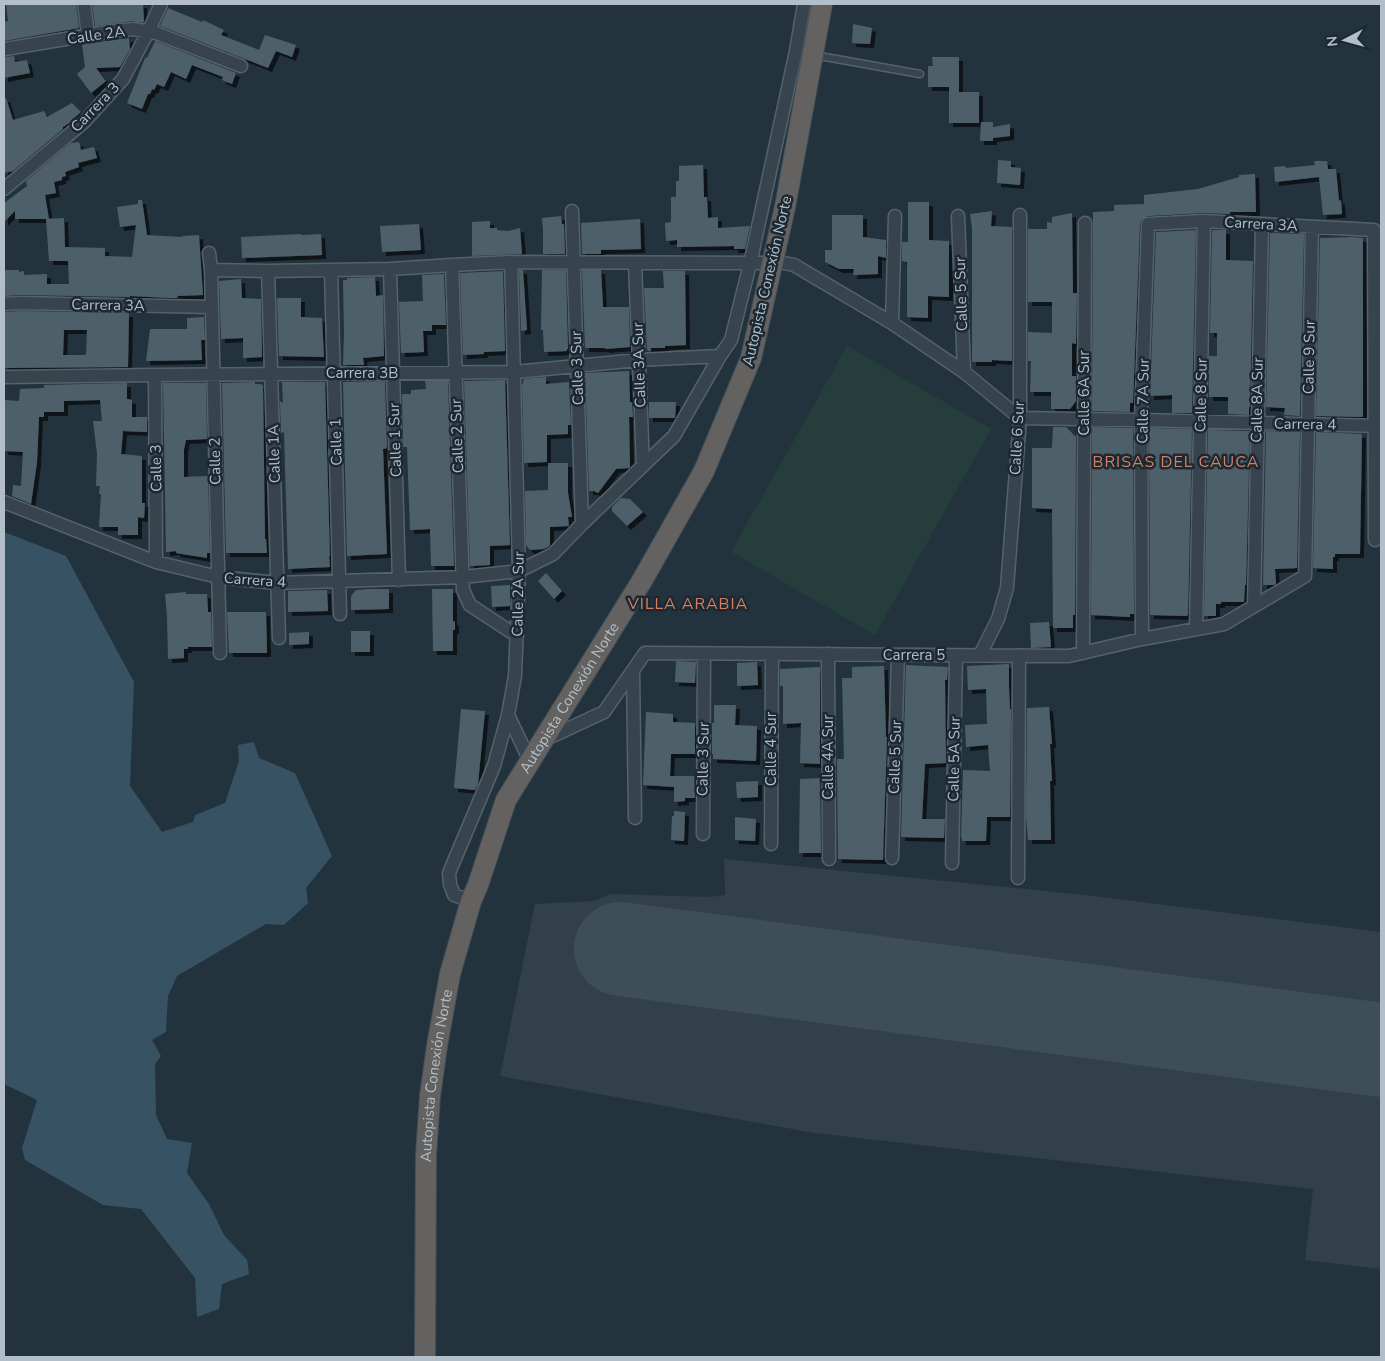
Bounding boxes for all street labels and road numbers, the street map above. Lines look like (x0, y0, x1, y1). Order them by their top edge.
street label: Calle 2A (66, 21, 126, 49)
street label: Carrera 3 (66, 78, 124, 136)
street label: Autopista Conexión Norte (738, 194, 796, 368)
street label: Carrera 3A (1224, 212, 1298, 236)
street label: Calle 5 Sur (950, 256, 972, 331)
street label: Carrera 3A (71, 294, 145, 316)
street label: Calle 9 Sur (1298, 319, 1320, 394)
street label: Calle 3A Sur (627, 321, 650, 408)
street label: Calle 3 Sur (566, 330, 588, 405)
street label: Calle 6A Sur (1074, 350, 1094, 436)
street label: Calle 8 Sur (1190, 357, 1212, 432)
street label: Calle 8A Sur (1246, 357, 1268, 443)
street label: Calle 7A Sur (1132, 358, 1154, 444)
street label: Carrera 3B (326, 363, 398, 383)
street label: Calle 2 Sur (446, 398, 468, 473)
street label: Calle 6 Sur (1005, 400, 1029, 476)
street label: Calle 1 Sur (384, 402, 406, 477)
street label: Carrera 4 (1274, 413, 1336, 435)
street label: Calle 1 (325, 418, 347, 466)
street label: Calle 1A (263, 424, 285, 484)
street label: Calle 2 (205, 437, 225, 485)
street label: Calle 3 (146, 444, 166, 492)
street label: Calle 2A Sur (507, 551, 529, 637)
street label: Carrera 4 (223, 568, 287, 592)
street label: Autopista Conexión Norte (515, 618, 624, 777)
street label: Carrera 5 (883, 645, 945, 665)
street label: Calle 4 Sur (761, 711, 781, 786)
street label: Calle 4A Sur (818, 714, 838, 800)
street label: Calle 5A Sur (943, 716, 965, 802)
street label: Calle 5 Sur (884, 719, 906, 794)
street label: Calle 3 Sur (692, 721, 714, 796)
street label: Autopista Conexión Norte (416, 988, 457, 1162)

